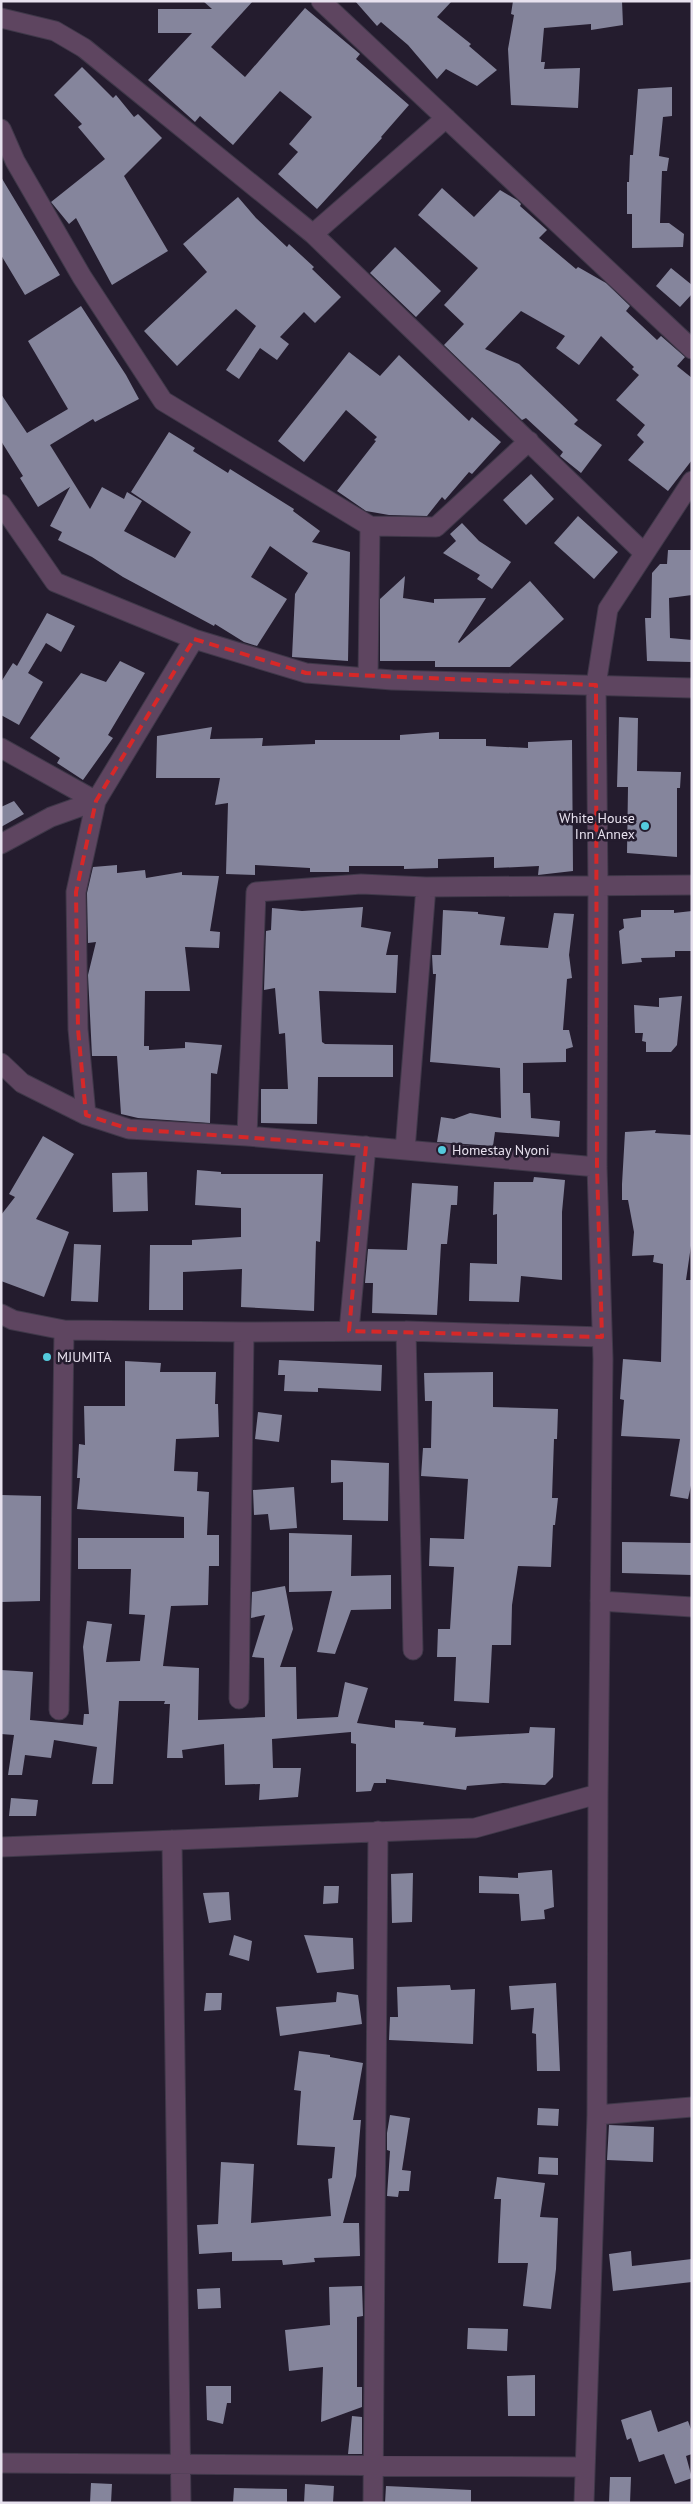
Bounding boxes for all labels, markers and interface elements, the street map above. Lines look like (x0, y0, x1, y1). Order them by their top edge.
place label: White House Inn Annex (559, 809, 635, 843)
marker: White House Inn Annex (639, 820, 651, 832)
place label: Homestay Nyoni (452, 1141, 549, 1159)
marker: Homestay Nyoni (436, 1144, 448, 1156)
place label: MJUMITA (57, 1348, 112, 1366)
marker: MJUMITA (41, 1351, 53, 1363)

